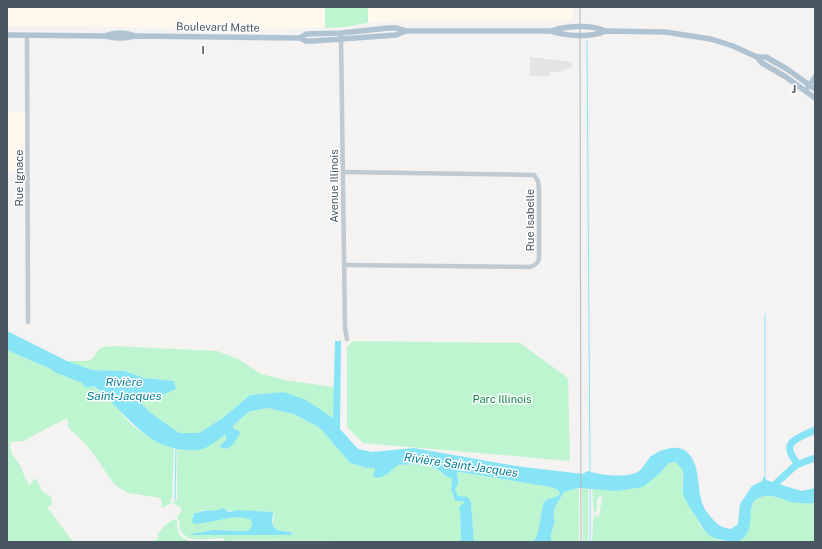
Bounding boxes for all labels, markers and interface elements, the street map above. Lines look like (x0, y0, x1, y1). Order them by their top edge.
street label: Boulevard Matte (176, 20, 260, 34)
district label: I (201, 43, 205, 57)
district label: J (792, 82, 797, 96)
street label: Rue Ignace (13, 149, 25, 207)
street label: Avenue Illinois (328, 149, 340, 223)
street label: Rue Isabelle (524, 189, 536, 251)
water label: Rivière Saint-Jacques (86, 375, 162, 403)
park label: Parc Illinois (473, 393, 532, 405)
water label: Rivière Saint-Jacques (403, 450, 519, 480)

